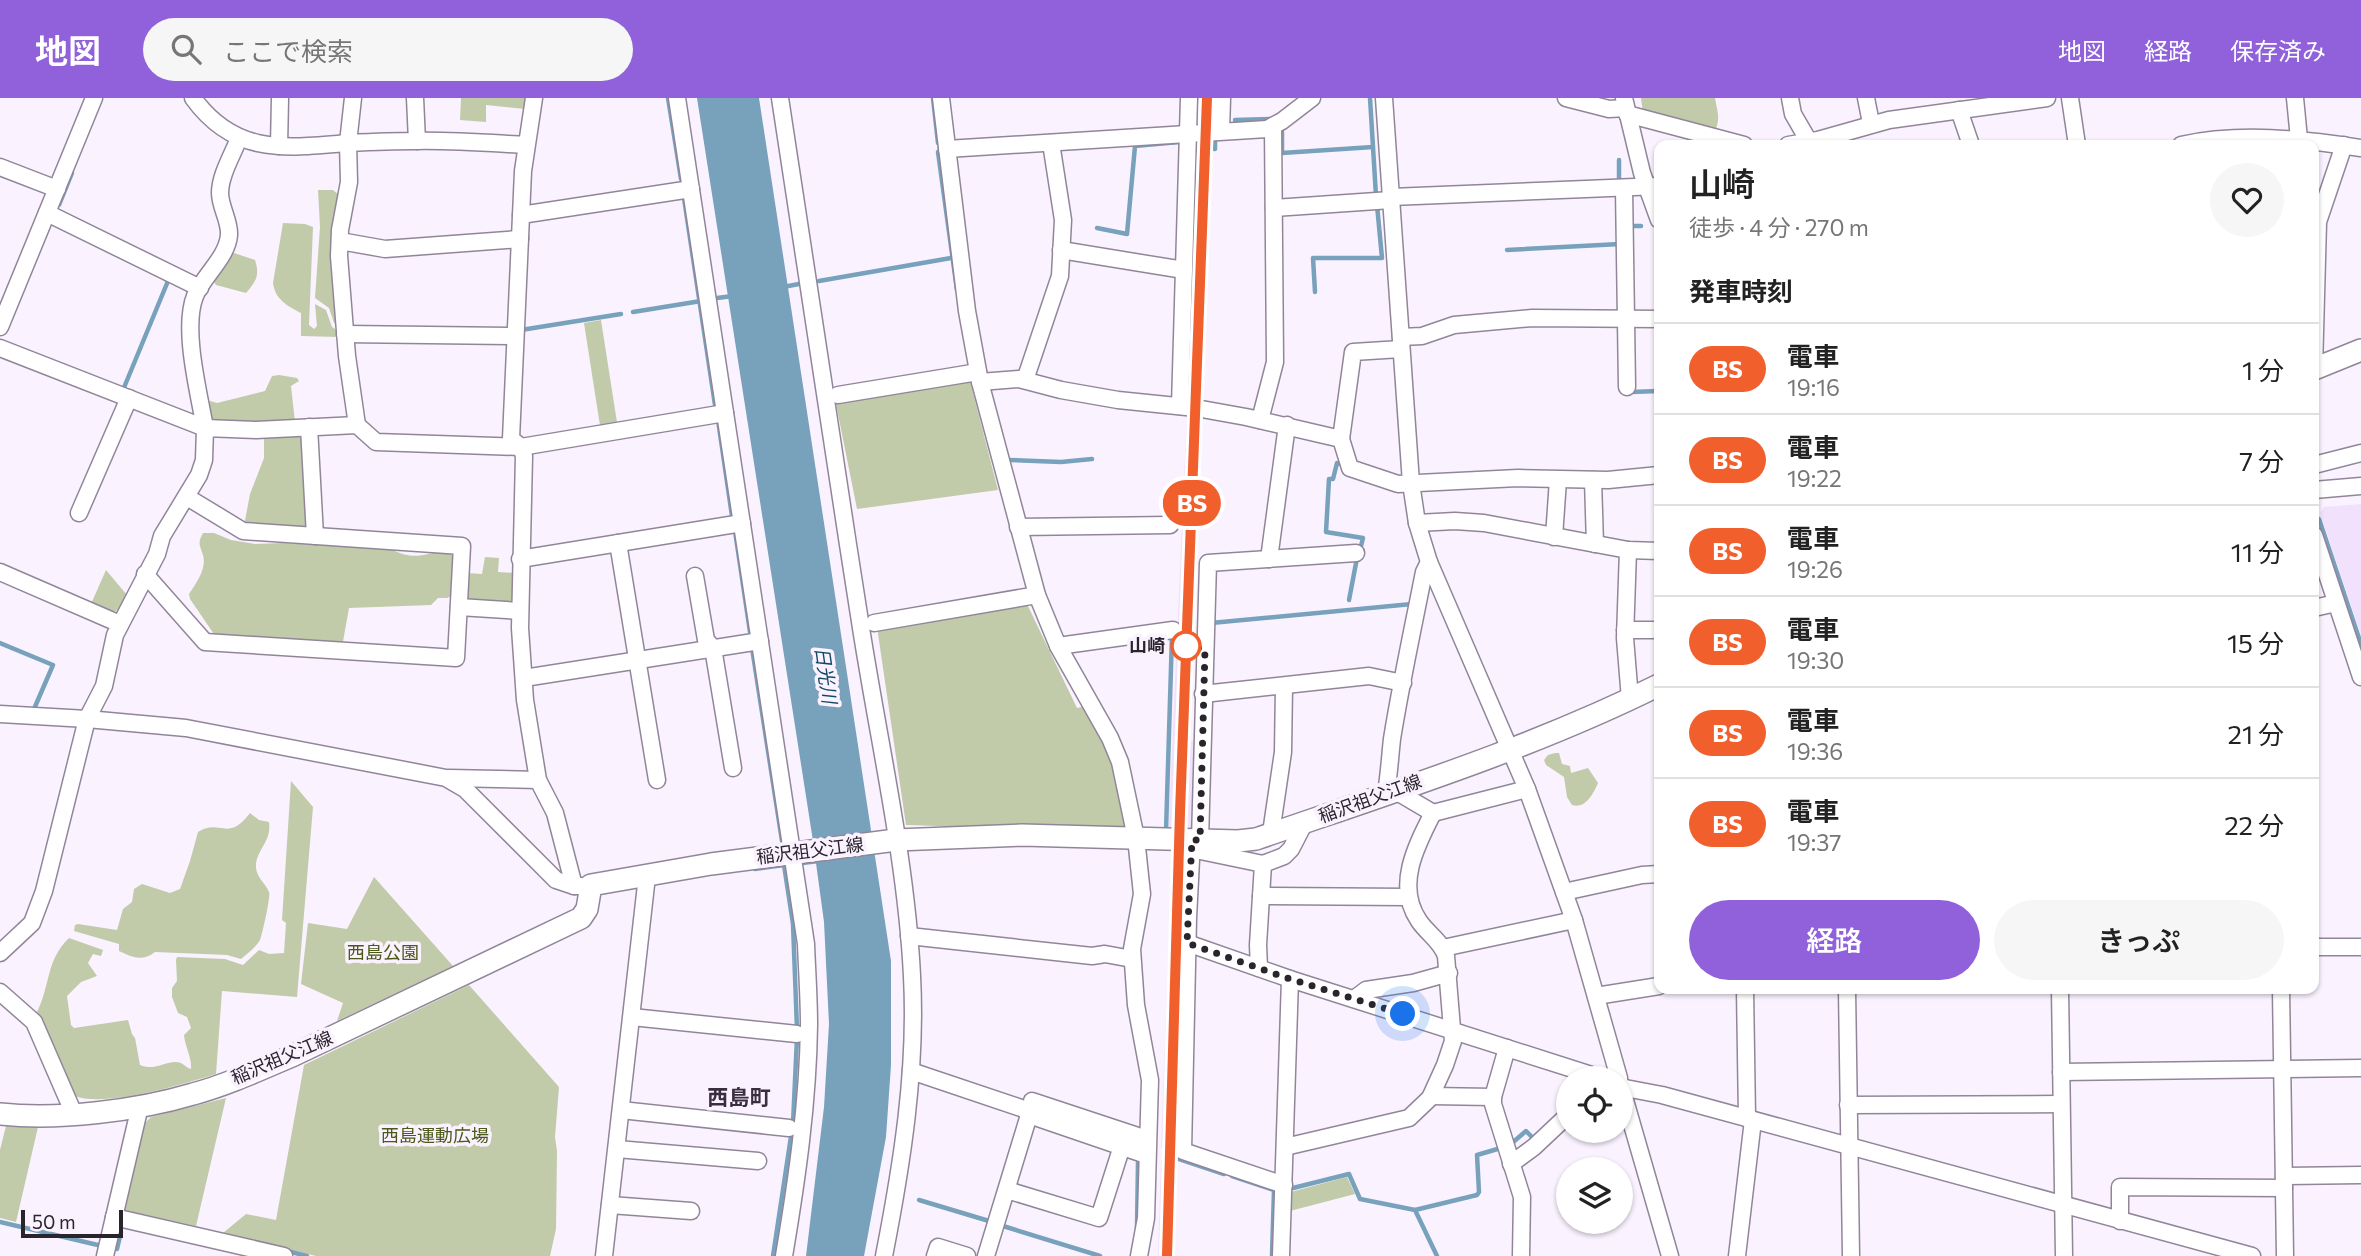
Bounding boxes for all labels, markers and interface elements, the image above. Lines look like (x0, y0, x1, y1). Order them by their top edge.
search box (143, 18, 633, 81)
text: 地図 (35, 29, 101, 70)
icon: search (167, 30, 205, 68)
text: ここで検索 (223, 35, 353, 66)
text: 地図 (2058, 36, 2106, 65)
text: 経路 (2144, 36, 2192, 65)
text: 保存済み (2230, 36, 2326, 65)
text: 山崎 (1689, 162, 1755, 203)
button: heart (2210, 163, 2284, 237)
text: 徒歩 · 4 分 · 270 m (1689, 213, 1869, 241)
text: 発車時刻 (1689, 275, 1793, 306)
text: 電車 (1787, 340, 1839, 371)
text: BS (1712, 354, 1743, 383)
text: 1 分 (2242, 354, 2284, 385)
text: 19:16 (1787, 373, 1840, 401)
text: 電車 (1787, 431, 1839, 462)
text: BS (1712, 445, 1743, 474)
text: 7 分 (2239, 445, 2284, 476)
text: 19:22 (1787, 464, 1842, 492)
line badge: BS (1160, 480, 1224, 526)
text: BS (1177, 488, 1207, 517)
text: 電車 (1787, 522, 1839, 553)
text: BS (1712, 536, 1743, 565)
text: 11 分 (2231, 536, 2284, 567)
text: 19:26 (1787, 555, 1843, 583)
text: 電車 (1787, 613, 1839, 644)
text: BS (1712, 627, 1743, 656)
text: 15 分 (2227, 627, 2284, 658)
marker: 山崎 (1171, 631, 1201, 661)
place label: 山崎 (1129, 634, 1165, 656)
water label: 日光川 (811, 645, 842, 707)
text: 19:30 (1787, 646, 1844, 674)
text: 電車 (1787, 704, 1839, 735)
text: BS (1712, 718, 1743, 747)
text: 21 分 (2227, 718, 2284, 749)
text: 19:36 (1787, 737, 1843, 765)
street label: 稲沢祖父江線 (1315, 769, 1424, 827)
text: 電車 (1787, 795, 1839, 826)
text: BS (1712, 809, 1743, 838)
text: 22 分 (2224, 809, 2284, 840)
text: 19:37 (1787, 828, 1841, 856)
street label: 稲沢祖父江線 (755, 833, 865, 868)
button: 経路 (1689, 900, 1980, 980)
button: きっぷ (1994, 900, 2284, 980)
park label: 西島公園 (347, 941, 419, 963)
your location (1385, 996, 1420, 1031)
street label: 稲沢祖父江線 (228, 1026, 336, 1088)
map controls (1556, 1066, 1633, 1234)
button: locate (1556, 1066, 1633, 1143)
district label: 西島町 (708, 1084, 771, 1109)
park label: 西島運動広場 (381, 1124, 489, 1146)
button: layers (1556, 1157, 1633, 1234)
scale bar (21, 1207, 122, 1239)
text: 50 m (32, 1210, 76, 1233)

